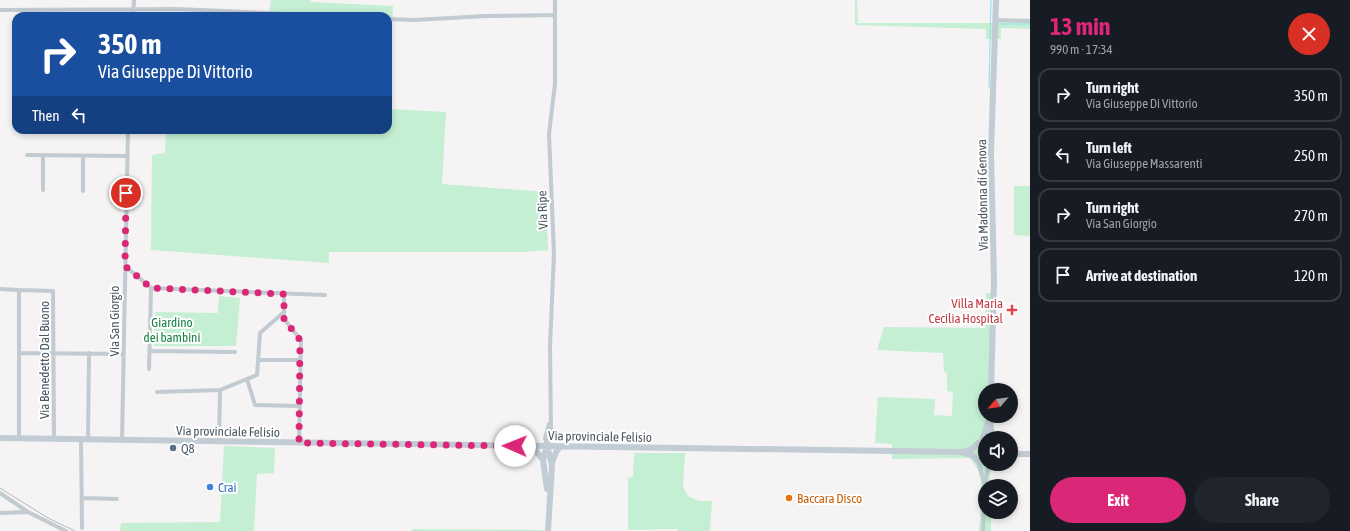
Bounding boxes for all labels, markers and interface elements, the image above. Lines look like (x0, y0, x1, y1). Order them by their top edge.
text: 13 min (1050, 13, 1110, 40)
button: close (1288, 13, 1330, 55)
icon: right (32, 28, 84, 80)
text: 350 m (98, 28, 161, 60)
text: 990 m · 17:34 (1050, 42, 1113, 57)
text: Via Giuseppe Di Vittorio (98, 61, 253, 82)
text: Turn right (1086, 79, 1139, 96)
icon: right (1052, 84, 1074, 106)
text: 350 m (1294, 87, 1328, 104)
text: Via Giuseppe Di Vittorio (1086, 96, 1198, 111)
icon: left (68, 104, 90, 126)
text: Then (32, 107, 60, 124)
street label: Via Madonna di Genova (974, 139, 991, 251)
text: Turn left (1086, 139, 1132, 156)
icon: left (1052, 144, 1074, 166)
text: 250 m (1294, 147, 1328, 164)
text: Via Giuseppe Massarenti (1086, 156, 1203, 171)
pin (109, 176, 143, 210)
icon: arrive (115, 182, 137, 204)
street label: Via Ripe (534, 190, 551, 230)
text: Turn right (1086, 199, 1139, 216)
icon: right (1052, 204, 1074, 226)
text: 270 m (1294, 207, 1328, 224)
text: Via San Giorgio (1086, 216, 1157, 231)
icon: arrive (1052, 264, 1074, 286)
text: Arrive at destination (1086, 267, 1197, 284)
text: 120 m (1294, 267, 1328, 284)
street label: Via San Giorgio (107, 286, 122, 356)
place label: Villa Maria Cecilia Hospital (929, 296, 1004, 326)
street label: Via Benedetto Dal Buono (37, 301, 52, 419)
marker: Villa Maria Cecilia Hospital (1006, 304, 1018, 316)
park label: Giardino dei bambini (144, 315, 200, 345)
north arrow (978, 383, 1018, 423)
map controls (978, 383, 1018, 519)
street label: Via provinciale Felisio (176, 423, 280, 440)
position arrow (494, 425, 536, 467)
street label: Via provinciale Felisio (548, 428, 652, 445)
button: sound (978, 431, 1018, 471)
place label: Q8 (181, 441, 195, 456)
marker: Q8 (168, 443, 178, 453)
button: Exit (1050, 477, 1186, 523)
button: Share (1194, 477, 1330, 523)
button: layers (978, 479, 1018, 519)
place label: Crai (218, 480, 236, 495)
marker: Crai (205, 482, 215, 492)
place label: Baccara Disco (797, 491, 862, 506)
marker: Baccara Disco (784, 493, 794, 503)

